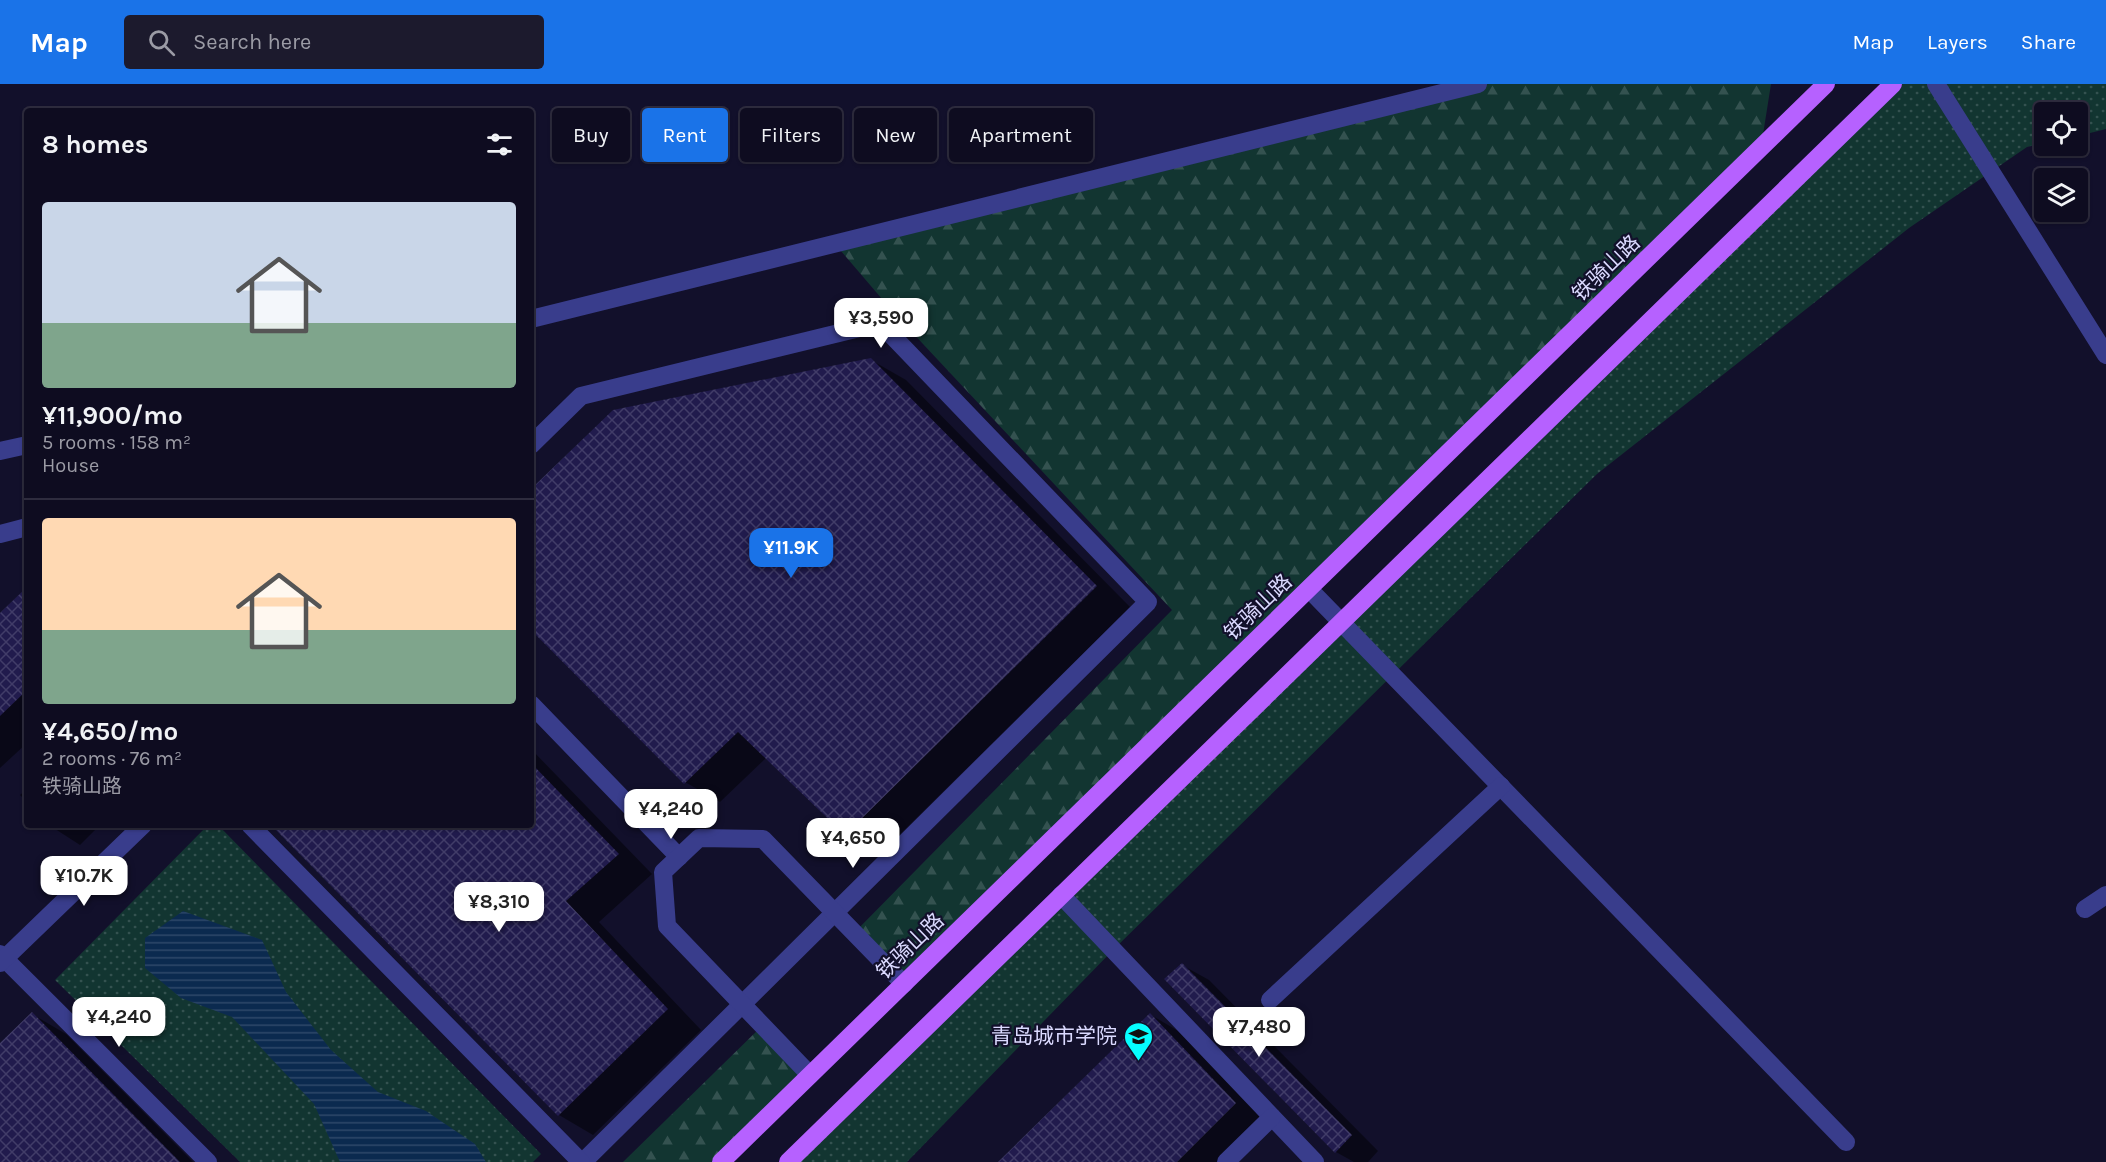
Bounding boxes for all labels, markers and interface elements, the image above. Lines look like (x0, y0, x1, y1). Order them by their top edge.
search box (124, 15, 544, 69)
text: Map (30, 26, 88, 59)
icon: search (145, 26, 178, 59)
text: Search here (193, 29, 311, 55)
text: Map (1852, 30, 1894, 54)
text: Layers (1927, 30, 1988, 54)
text: Share (2021, 30, 2076, 54)
map controls (2034, 102, 2088, 222)
button: locate (2034, 102, 2088, 156)
chip: Buy (552, 108, 630, 162)
chip: Rent (642, 108, 728, 162)
chip: Filters (740, 108, 842, 162)
chip: New (854, 108, 937, 162)
chip: Apartment (949, 108, 1093, 162)
icon: filters (483, 128, 516, 161)
text: 8 homes (42, 129, 148, 160)
button: layers (2034, 168, 2088, 222)
street label: 铁骑山路 (1567, 230, 1645, 306)
icon: home (225, 241, 333, 349)
pin: ¥3,590 (832, 298, 930, 349)
text: ¥3,590 (848, 306, 914, 329)
text: ¥11,900/mo (42, 400, 183, 431)
text: 5 rooms · 158 m² (42, 431, 191, 454)
text: House (42, 454, 99, 477)
pin: ¥11.9K (742, 528, 840, 579)
text: ¥11.9K (763, 536, 819, 559)
icon: home (225, 557, 333, 665)
street label: 铁骑山路 (1219, 569, 1297, 645)
text: ¥4,650/mo (42, 716, 178, 747)
text: 2 rooms · 76 m² (42, 747, 182, 770)
text: 铁骑山路 (42, 775, 122, 798)
pin: ¥4,240 (622, 789, 720, 840)
text: ¥4,240 (638, 797, 704, 820)
pin: ¥4,650 (804, 818, 902, 869)
text: ¥4,650 (820, 826, 886, 849)
pin: ¥10.7K (35, 856, 133, 907)
text: ¥10.7K (55, 864, 113, 887)
pin: ¥8,310 (450, 882, 548, 933)
text: ¥8,310 (468, 890, 530, 913)
street label: 铁骑山路 (871, 908, 949, 984)
pin: ¥4,240 (70, 997, 168, 1048)
text: ¥4,240 (86, 1005, 152, 1028)
pin: ¥7,480 (1210, 1007, 1308, 1058)
text: ¥7,480 (1227, 1015, 1291, 1038)
school or university icon: 青岛城市学院 (1122, 1020, 1154, 1062)
place label: 青岛城市学院 (991, 1024, 1117, 1048)

